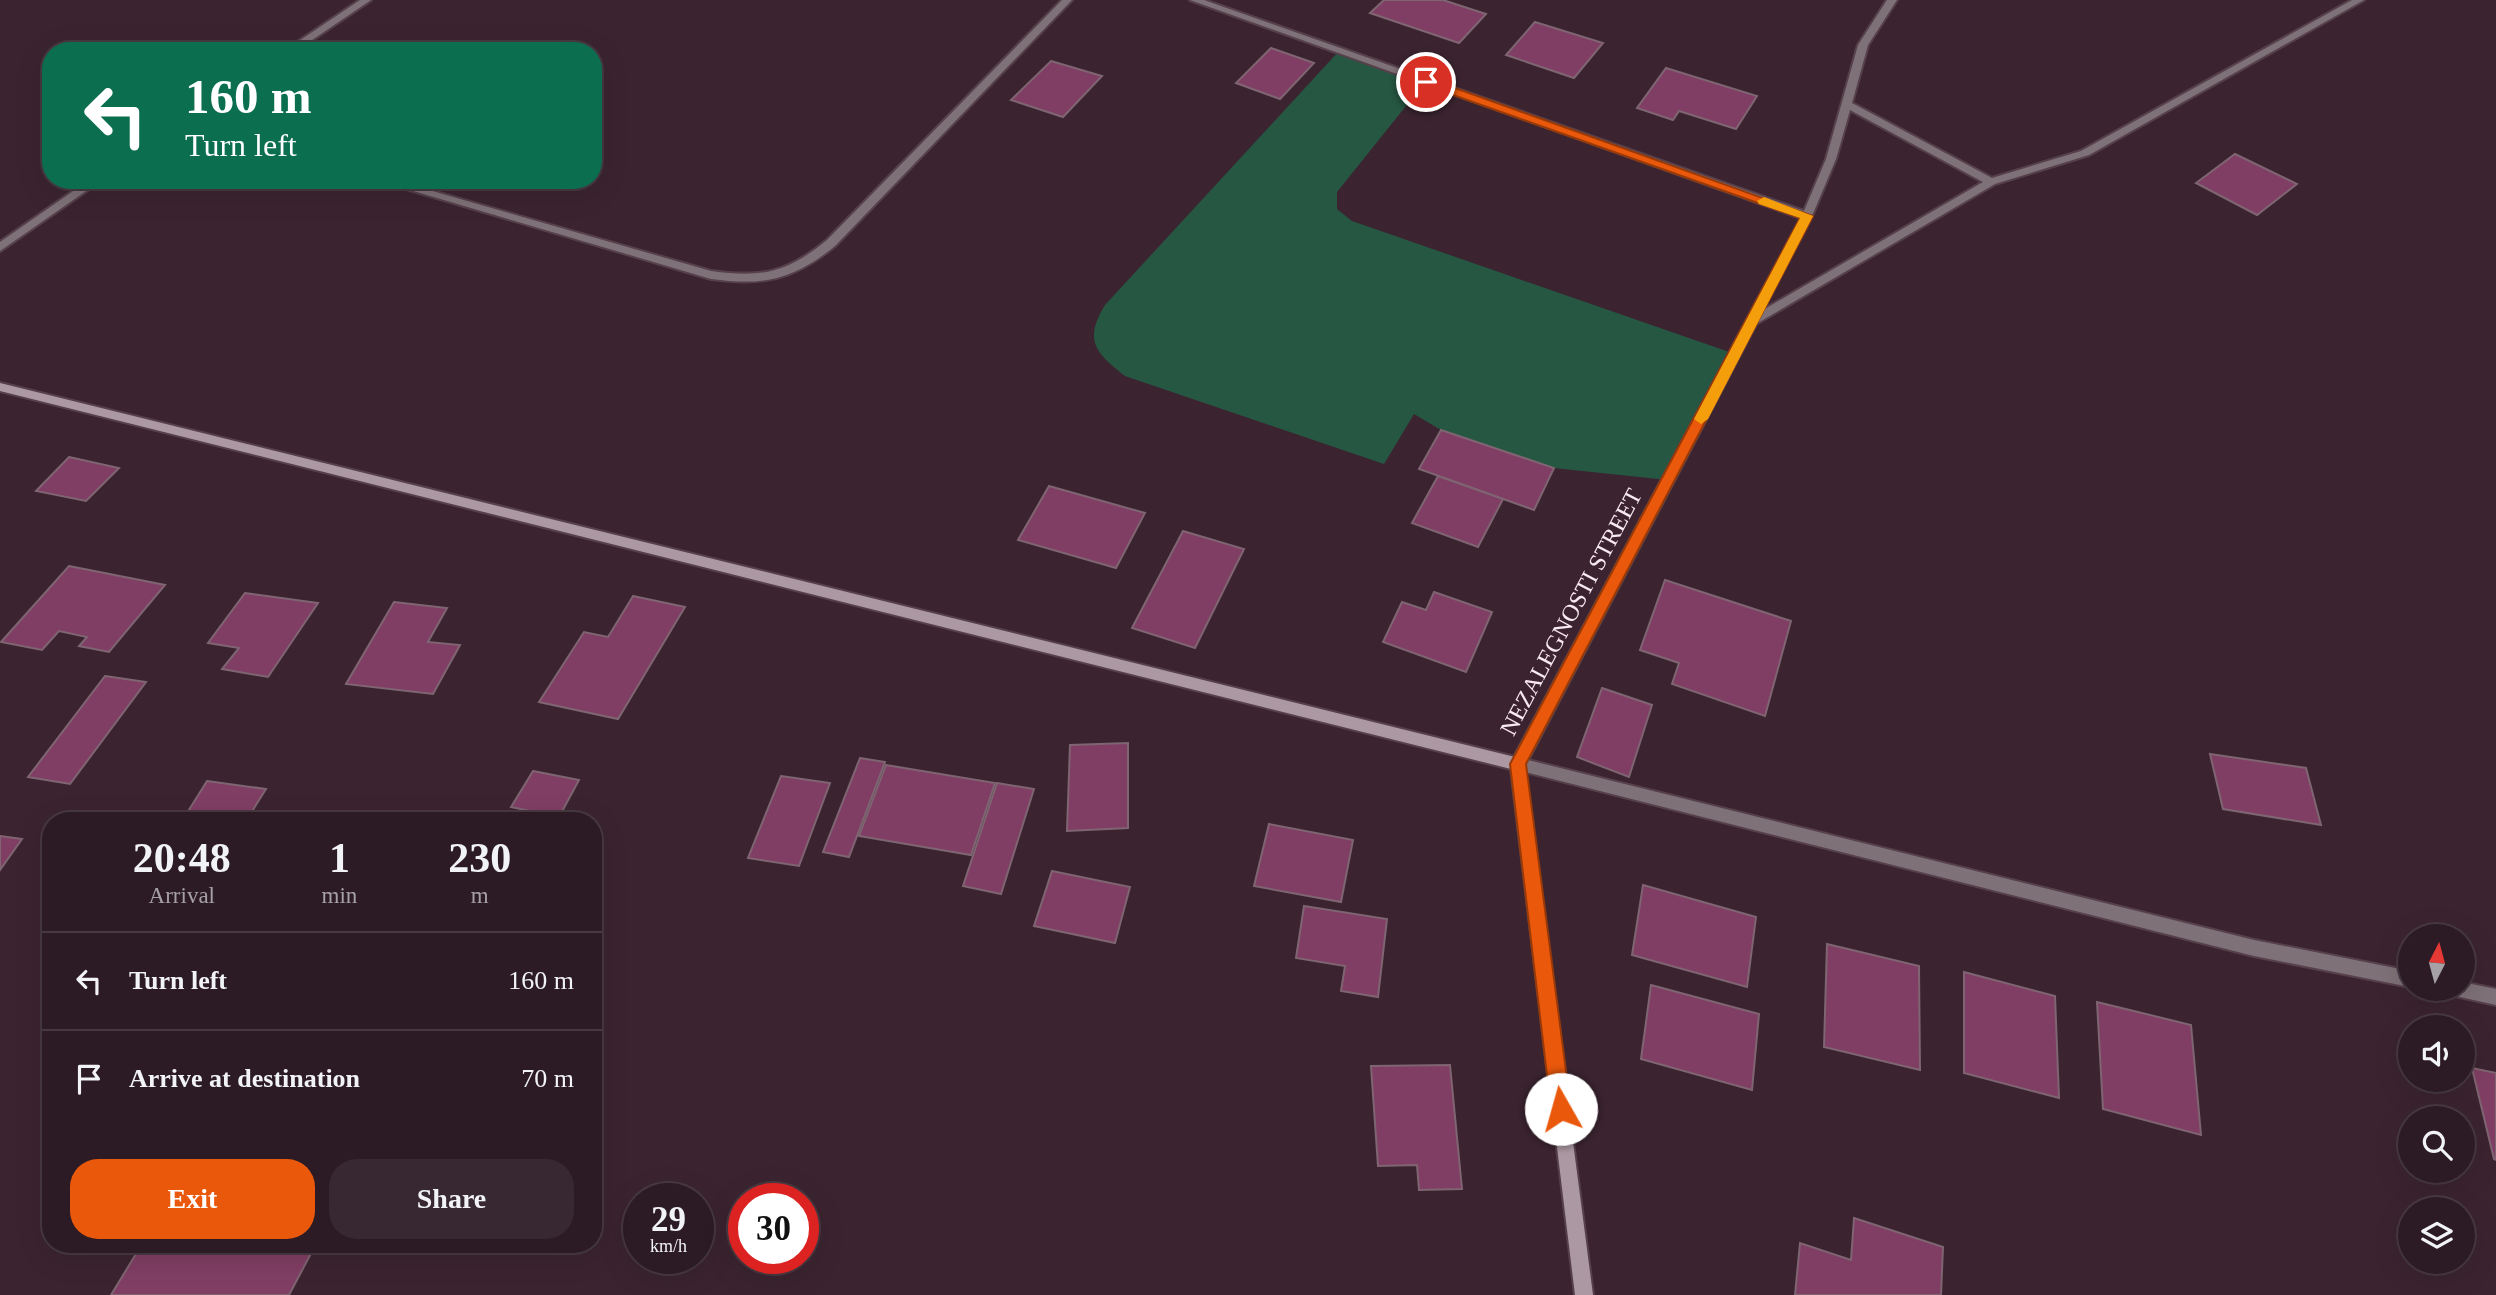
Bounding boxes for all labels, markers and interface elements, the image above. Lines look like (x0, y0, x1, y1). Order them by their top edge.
pin (1396, 52, 1456, 112)
icon: arrive (1407, 63, 1445, 101)
text: 160 m (185, 69, 312, 124)
icon: left (70, 70, 161, 161)
text: Turn left (185, 127, 297, 163)
street label: NEZALEGNOSTI STREET (1495, 484, 1647, 740)
text: 20:48 (133, 835, 231, 881)
text: 1 (329, 835, 350, 881)
text: 230 (448, 835, 511, 881)
text: Arrival (149, 883, 215, 908)
text: min (322, 883, 357, 908)
text: m (471, 883, 489, 908)
north arrow (2398, 924, 2474, 1001)
map controls (2398, 924, 2475, 1274)
icon: left (70, 962, 108, 1000)
text: Turn left (129, 966, 227, 995)
text: 160 m (508, 966, 574, 995)
button: sound (2398, 1015, 2475, 1092)
icon: arrive (70, 1060, 108, 1098)
text: Arrive at destination (129, 1064, 360, 1093)
text: 70 m (521, 1064, 574, 1093)
position arrow (1524, 1072, 1598, 1146)
button: search (2398, 1106, 2475, 1183)
button: Exit (70, 1159, 315, 1239)
button: Share (329, 1159, 574, 1239)
speed limit sign: 30 (728, 1183, 819, 1274)
button: layers (2398, 1197, 2475, 1274)
text: 29 (651, 1200, 686, 1239)
text: km/h (650, 1236, 687, 1256)

